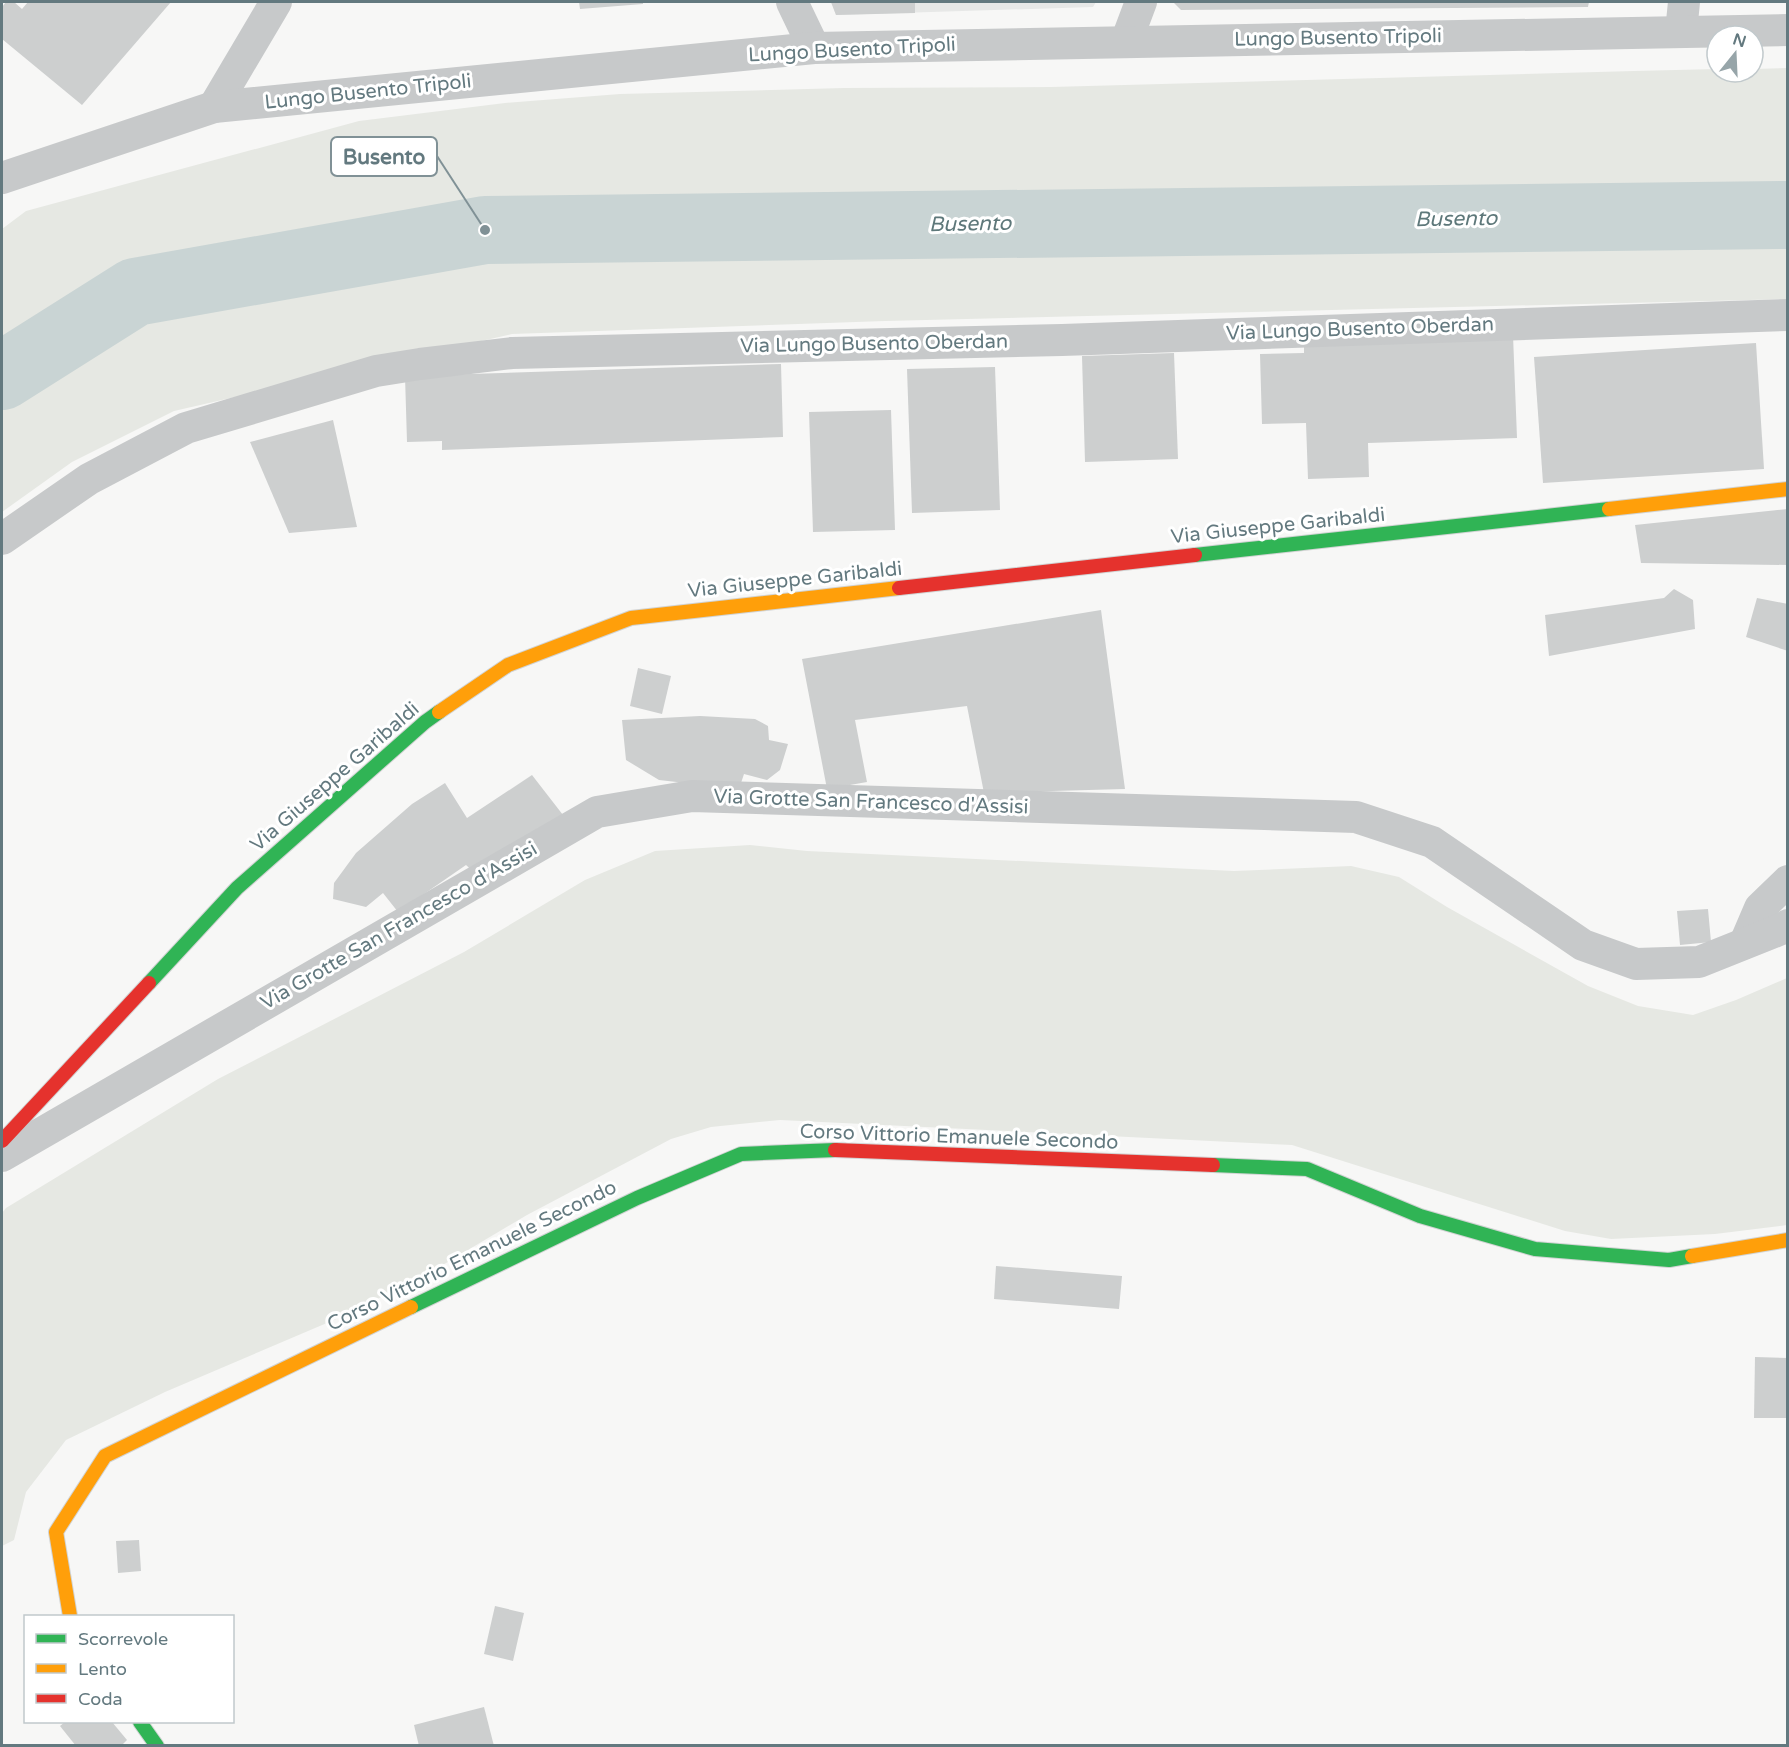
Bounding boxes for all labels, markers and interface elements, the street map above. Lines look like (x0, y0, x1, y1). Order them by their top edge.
street label: Lungo Busento Tripoli (1234, 24, 1442, 52)
north arrow (1705, 24, 1765, 84)
text: N (1730, 29, 1749, 52)
street label: Lungo Busento Tripoli (748, 33, 956, 67)
street label: Lungo Busento Tripoli (263, 69, 473, 115)
callout: Busento (331, 137, 437, 176)
text: Busento (343, 145, 425, 170)
water label: Busento (1415, 206, 1499, 232)
water label: Busento (929, 211, 1013, 237)
street label: Via Lungo Busento Oberdan (1226, 312, 1494, 346)
street label: Via Lungo Busento Oberdan (740, 330, 1008, 358)
street label: Via Giuseppe Garibaldi (1170, 503, 1386, 549)
street label: Via Giuseppe Garibaldi (687, 557, 903, 603)
street label: Via Giuseppe Garibaldi (246, 697, 424, 857)
street label: Via Grotte San Francesco d'Assisi (713, 785, 1029, 819)
street label: Via Grotte San Francesco d'Assisi (257, 837, 541, 1015)
street label: Corso Vittorio Emanuele Secondo (799, 1119, 1119, 1155)
street label: Corso Vittorio Emanuele Secondo (323, 1175, 621, 1337)
legend (24, 1615, 234, 1723)
text: Scorrevole (78, 1628, 168, 1650)
text: Lento (78, 1658, 127, 1680)
text: Coda (78, 1688, 123, 1710)

